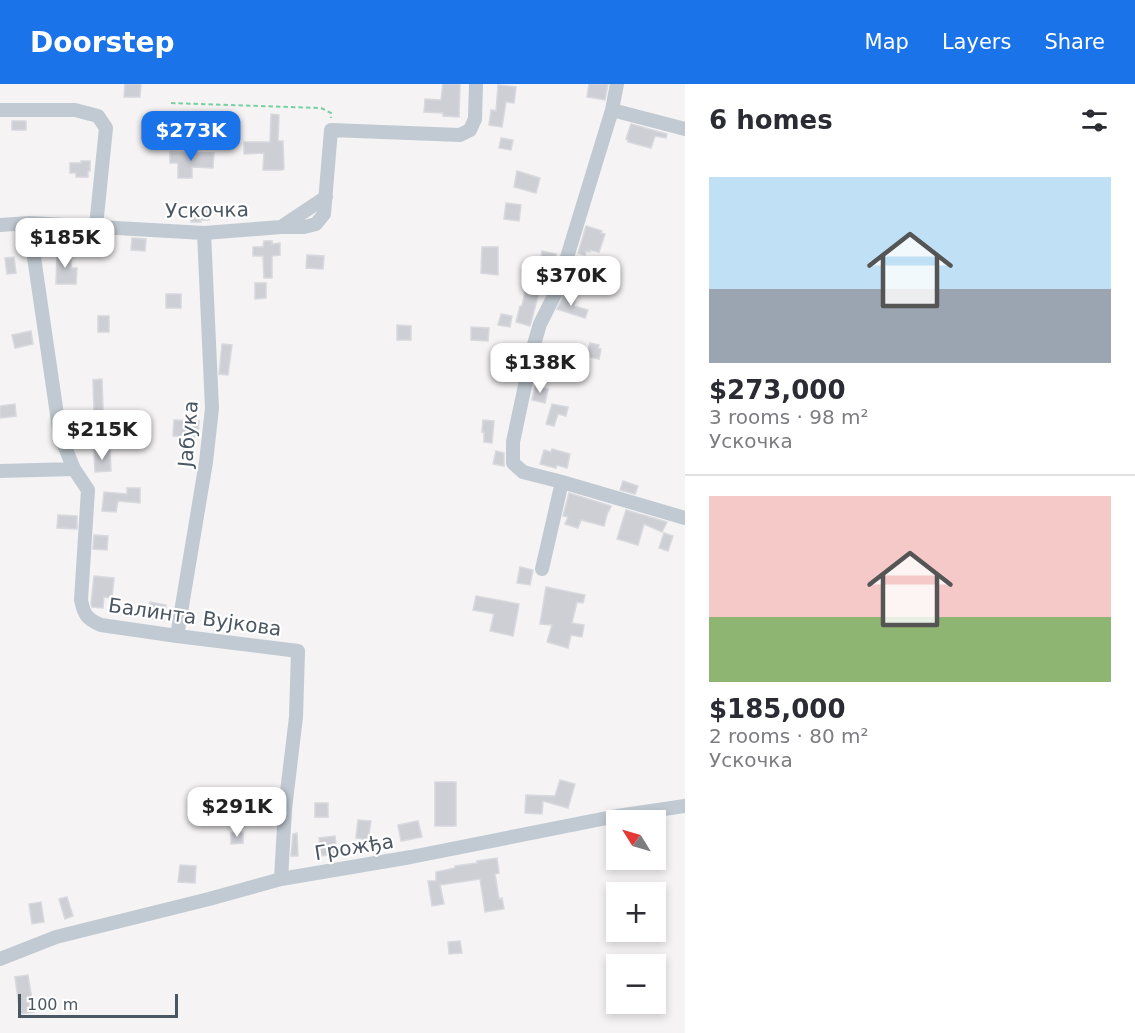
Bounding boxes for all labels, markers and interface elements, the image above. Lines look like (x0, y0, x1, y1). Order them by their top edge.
text: Doorstep (30, 26, 175, 59)
text: Map (865, 30, 909, 54)
text: Layers (942, 30, 1011, 54)
text: Share (1044, 30, 1105, 54)
icon: filters (1078, 104, 1111, 137)
text: 6 homes (709, 105, 833, 135)
pin: $273K (149, 111, 233, 162)
text: $273K (155, 118, 227, 142)
street label: Ускочка (165, 197, 249, 223)
icon: home (856, 216, 964, 324)
pin: $185K (23, 218, 107, 269)
text: $185K (29, 225, 101, 249)
pin: $370K (529, 256, 613, 307)
text: $370K (535, 263, 607, 287)
pin: $138K (498, 343, 582, 394)
text: $138K (504, 350, 576, 374)
text: $273,000 (709, 375, 846, 405)
street label: Јабука (173, 400, 203, 470)
text: 3 rooms · 98 m² (709, 405, 869, 429)
pin: $215K (60, 410, 144, 461)
text: $215K (66, 417, 138, 441)
text: Ускочка (709, 429, 793, 453)
icon: home (856, 535, 964, 643)
street label: Балинта Вујкова (107, 593, 283, 641)
text: $185,000 (709, 694, 846, 724)
text: 2 rooms · 80 m² (709, 724, 869, 748)
text: Ускочка (709, 748, 793, 772)
pin: $291K (195, 787, 279, 838)
text: $291K (201, 794, 273, 818)
north arrow (606, 810, 666, 870)
map controls (606, 810, 666, 1014)
street label: Грожђа (313, 829, 395, 865)
button: + (606, 882, 666, 942)
button: − (606, 954, 666, 1014)
scale bar (18, 991, 178, 1018)
text: 100 m (27, 995, 78, 1014)

